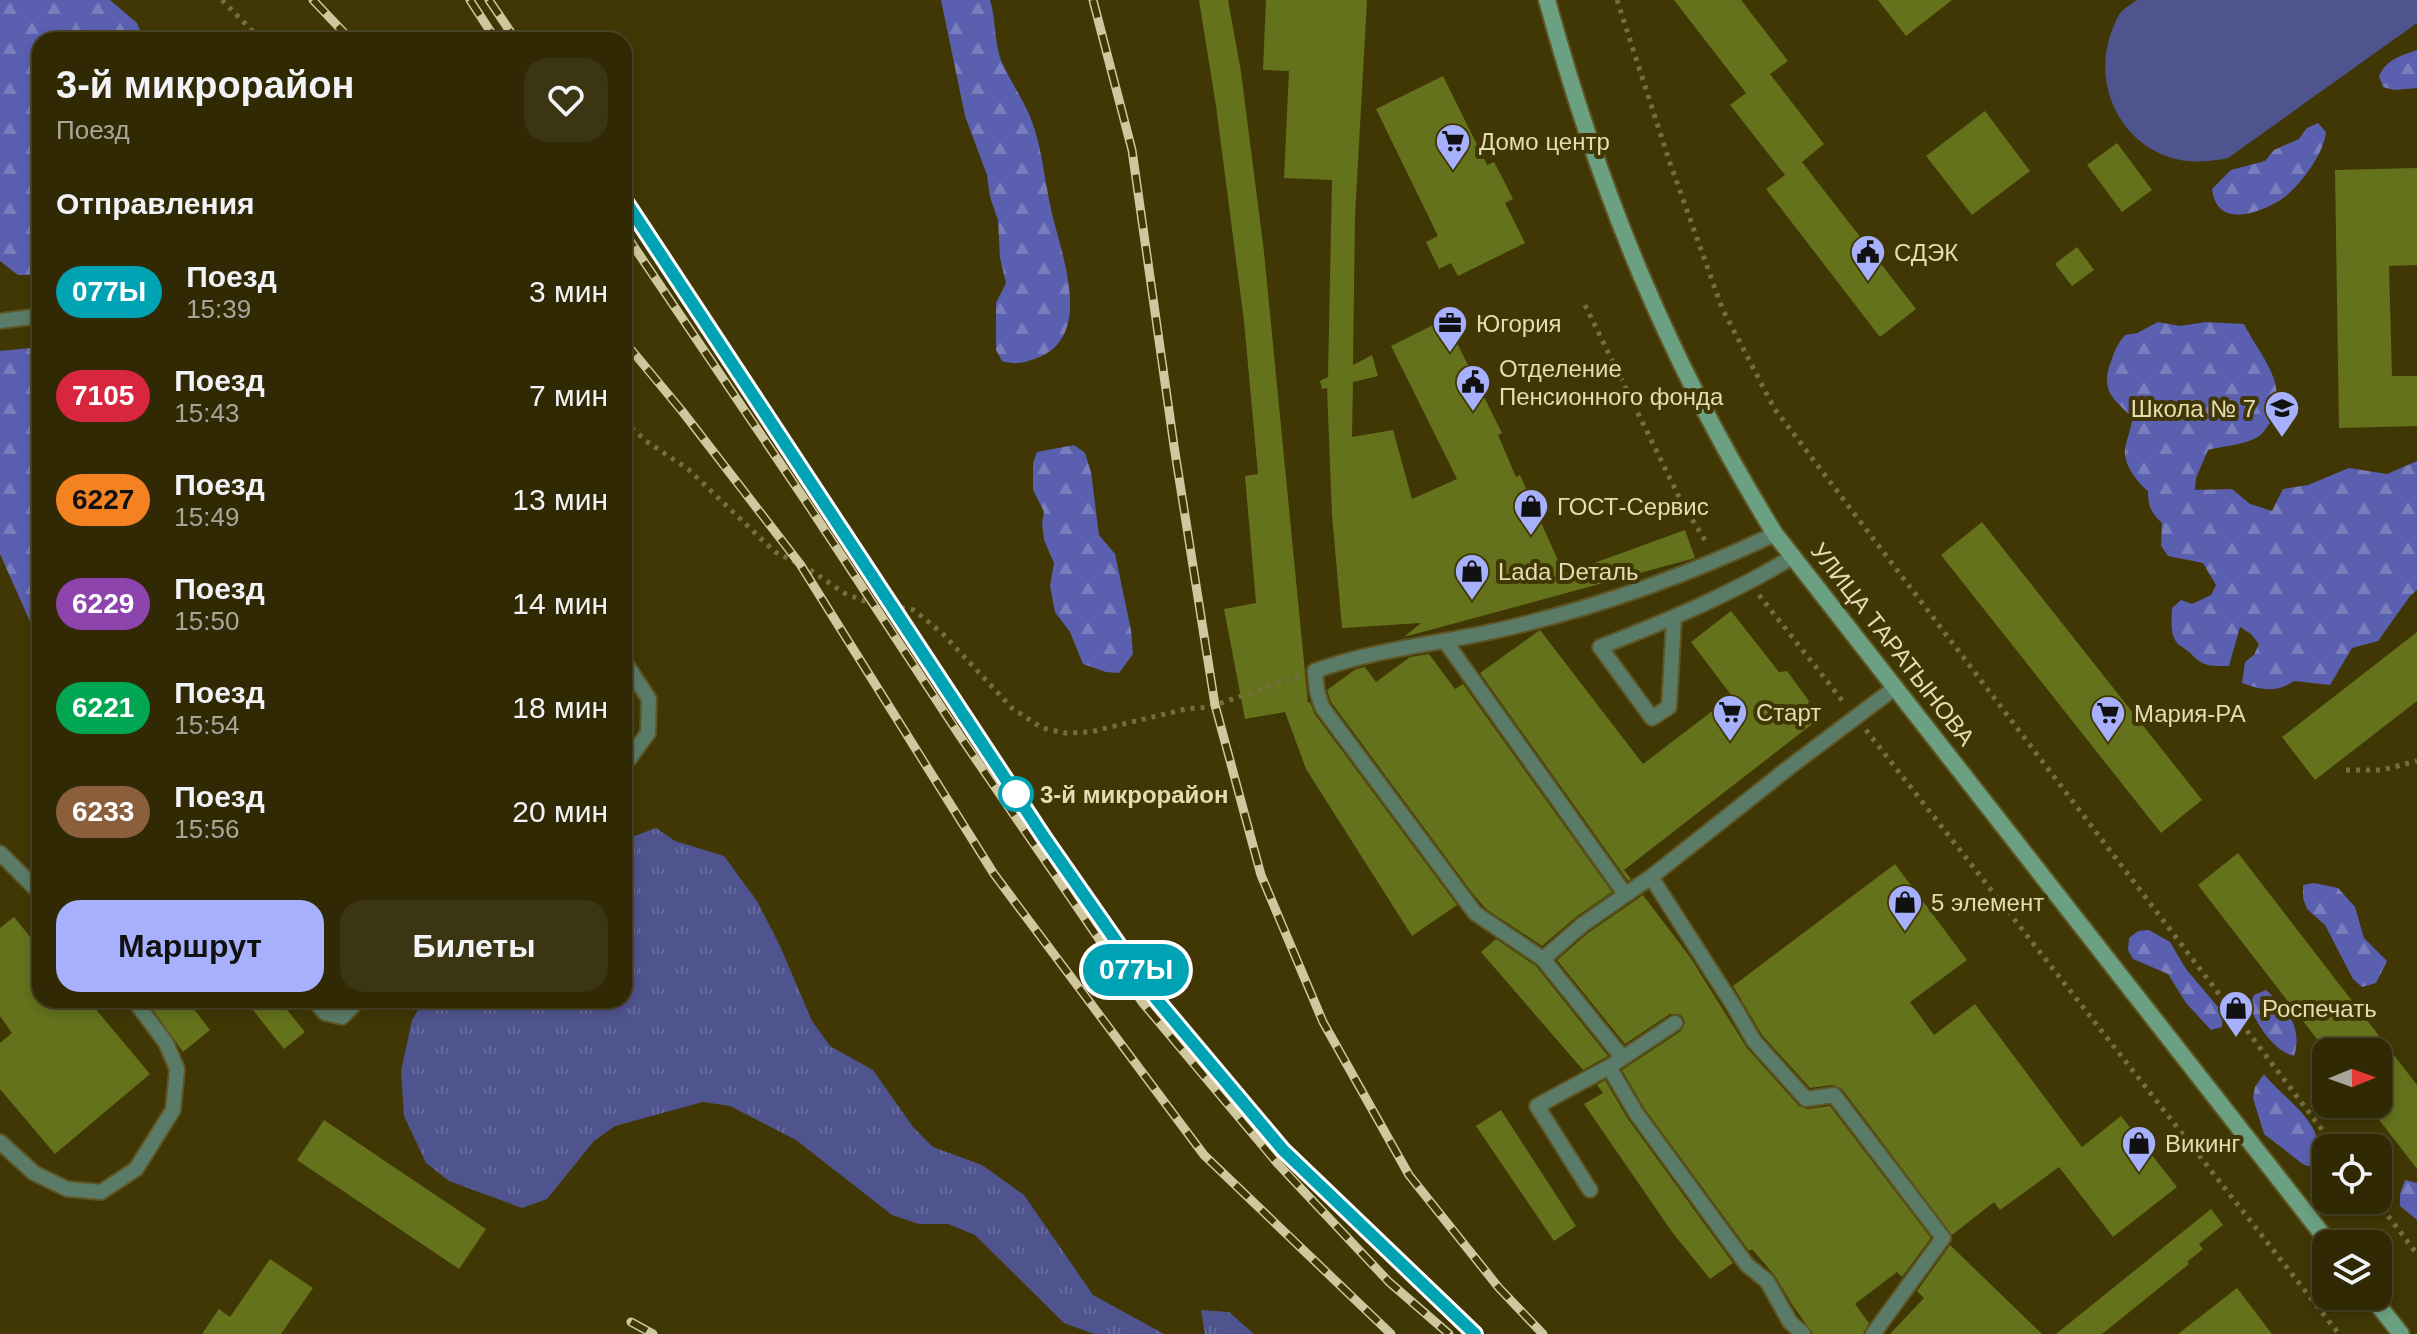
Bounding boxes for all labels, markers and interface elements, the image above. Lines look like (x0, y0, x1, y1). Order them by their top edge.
button: heart (524, 58, 608, 142)
text: 3-й микрорайон (56, 64, 355, 106)
text: Поезд (56, 115, 130, 145)
supermarket icon: Домо центр (1434, 122, 1472, 172)
place label: Домо центр (1479, 128, 1610, 155)
text: Отправления (56, 187, 255, 220)
public building icon: СДЭК (1849, 233, 1887, 283)
place label: СДЭК (1894, 239, 1958, 266)
text: Поезд (186, 260, 277, 293)
text: 3 мин (529, 275, 608, 308)
text: 077Ы (72, 276, 146, 307)
text: 15:39 (186, 294, 251, 324)
office icon: Югория (1431, 304, 1469, 354)
place label: Югория (1476, 310, 1562, 337)
place label: Отделение Пенсионного фонда (1499, 355, 1724, 410)
public building icon: Отделение Пенсионного фонда (1454, 363, 1492, 413)
text: Поезд (174, 364, 265, 397)
text: 7 мин (529, 379, 608, 412)
text: 7105 (72, 380, 134, 411)
school or university icon: Школа № 7 (2263, 389, 2301, 439)
place label: Школа № 7 (2131, 395, 2256, 422)
text: 15:43 (174, 398, 239, 428)
text: Поезд (174, 468, 265, 501)
text: 13 мин (512, 483, 608, 516)
text: 6227 (72, 484, 134, 515)
shop icon: ГОСТ-Сервис (1512, 487, 1550, 537)
place label: ГОСТ-Сервис (1557, 493, 1709, 520)
text: 15:49 (174, 502, 239, 532)
street label: УЛИЦА ТАРАТЫНОВА (1806, 537, 1980, 751)
shop icon: Lada Dеталь (1453, 552, 1491, 602)
place label: Lada Dеталь (1498, 558, 1639, 585)
text: Поезд (174, 572, 265, 605)
text: 14 мин (512, 587, 608, 620)
text: 6229 (72, 588, 134, 619)
text: 15:50 (174, 606, 239, 636)
text: Поезд (174, 676, 265, 709)
text: 18 мин (512, 691, 608, 724)
text: 6221 (72, 692, 134, 723)
supermarket icon: Старт (1711, 693, 1749, 743)
supermarket icon: Мария-РА (2089, 694, 2127, 744)
place label: Старт (1756, 699, 1821, 726)
place label: Мария-РА (2134, 700, 2246, 727)
text: 15:54 (174, 710, 239, 740)
marker: 3-й микрорайон (999, 777, 1033, 811)
text: Поезд (174, 780, 265, 813)
place label: 3-й микрорайон (1040, 781, 1229, 808)
text: 20 мин (512, 795, 608, 828)
text: 6233 (72, 796, 134, 827)
text: 15:56 (174, 814, 239, 844)
shop icon: 5 элемент (1886, 883, 1924, 933)
place label: 5 элемент (1931, 889, 2044, 916)
button: Маршрут (56, 900, 324, 992)
button: Билеты (340, 900, 608, 992)
line badge: 077Ы (1080, 944, 1192, 996)
text: 077Ы (1099, 954, 1173, 985)
shop icon: Роспечать (2217, 989, 2255, 1039)
place label: Роспечать (2262, 995, 2377, 1022)
north arrow (2312, 1038, 2392, 1118)
map controls (2312, 1038, 2392, 1310)
shop icon: Викинг (2120, 1124, 2158, 1174)
place label: Викинг (2165, 1130, 2241, 1157)
button: locate (2312, 1134, 2392, 1214)
button: layers (2312, 1230, 2392, 1310)

